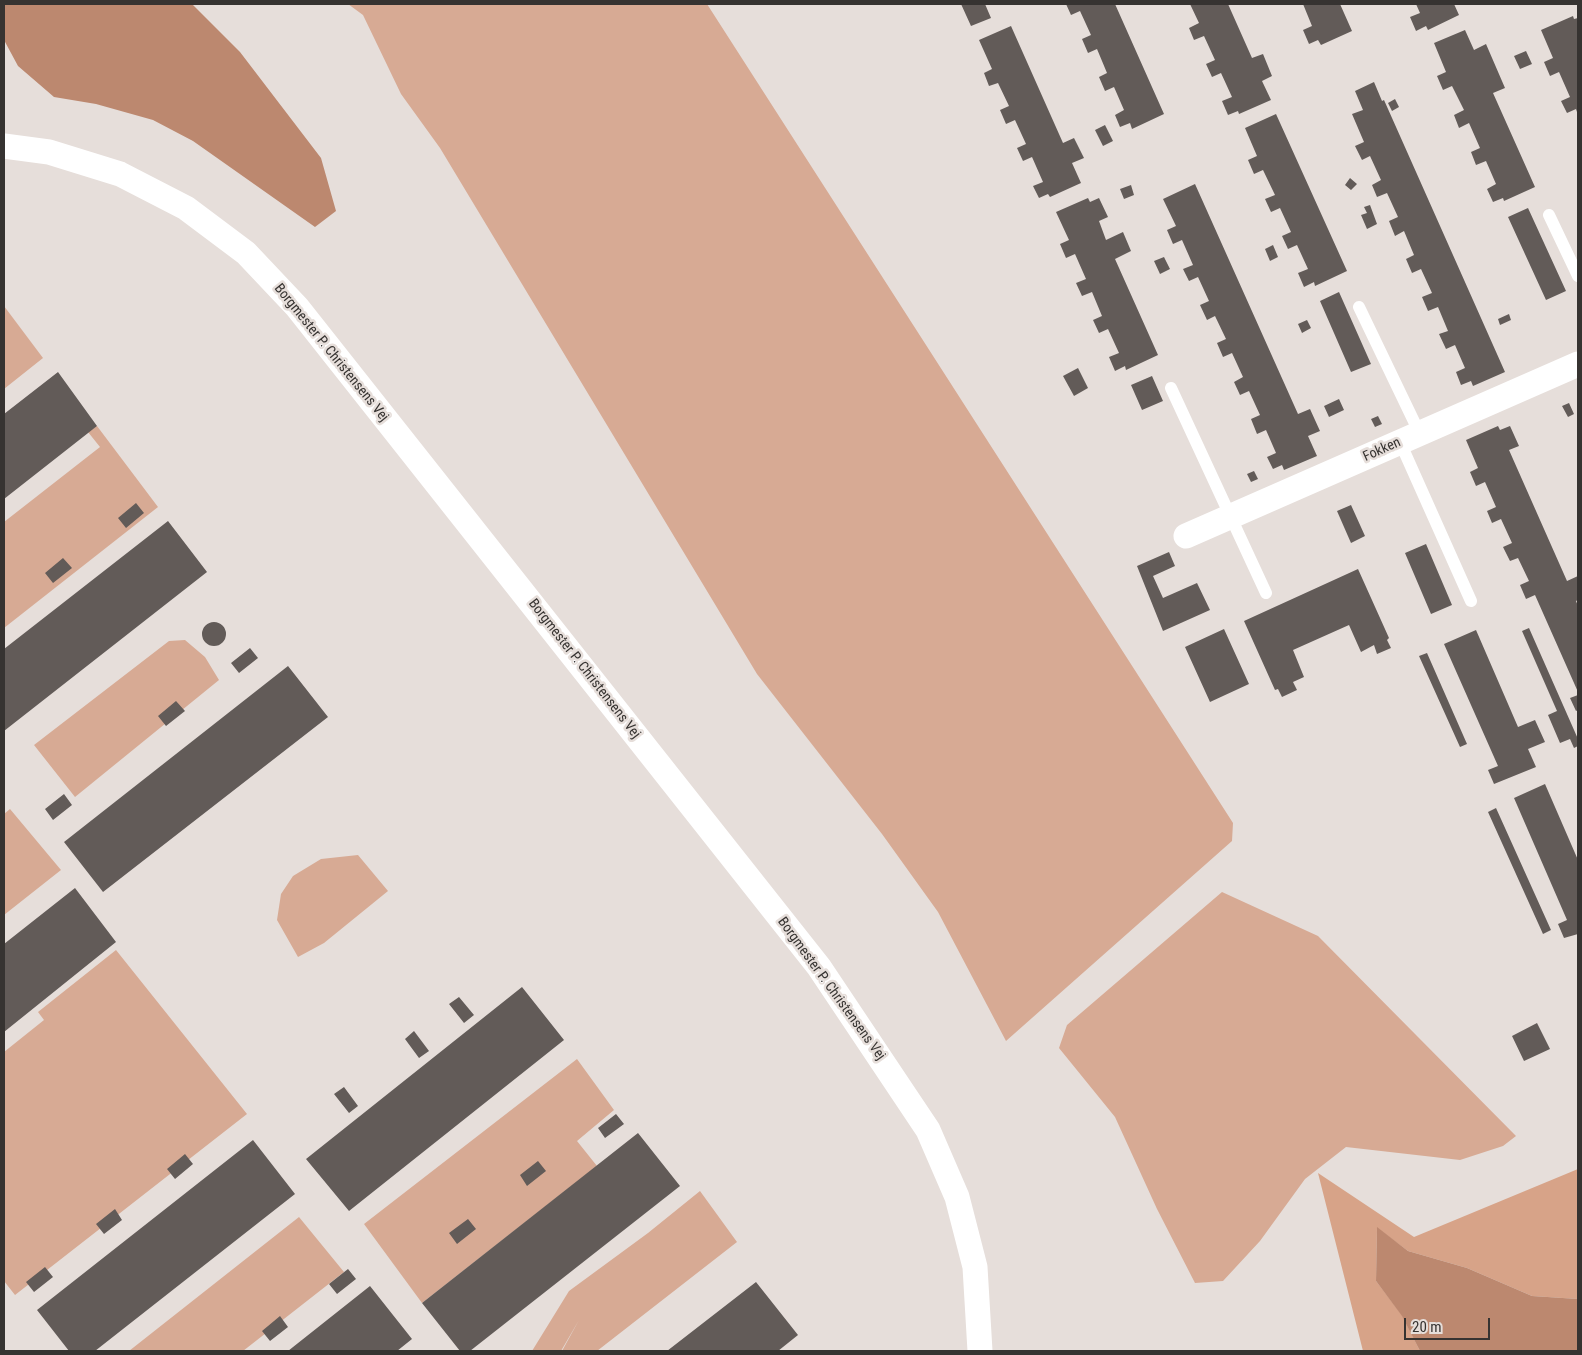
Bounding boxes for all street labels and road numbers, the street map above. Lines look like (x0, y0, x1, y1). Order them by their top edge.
street label: Borgmester P. Christensens Vej (270, 281, 392, 425)
street label: Fokken (1361, 434, 1403, 466)
street label: Borgmester P. Christensens Vej (524, 596, 644, 742)
street label: Borgmester P. Christensens Vej (774, 914, 888, 1064)

